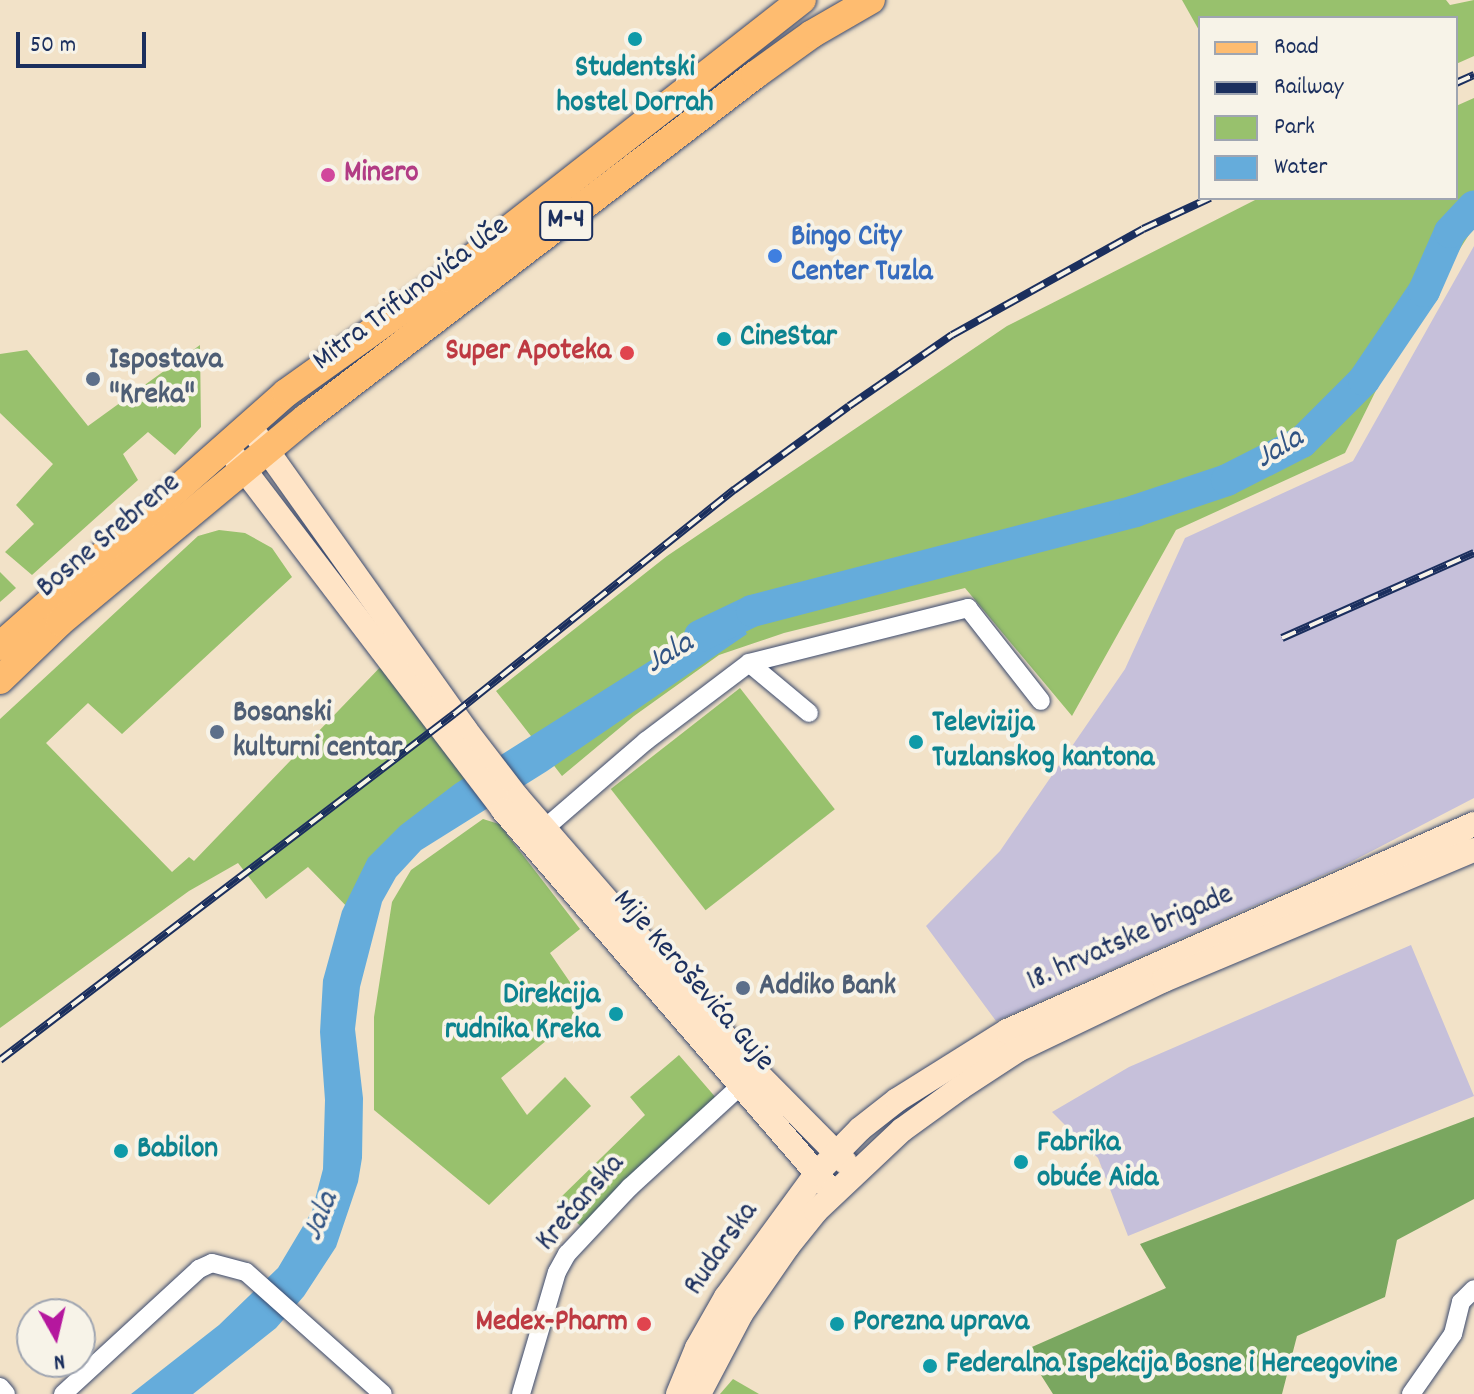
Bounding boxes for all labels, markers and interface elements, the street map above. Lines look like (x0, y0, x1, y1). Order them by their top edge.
scale bar (20, 16, 150, 66)
legend (1198, 16, 1458, 200)
text: 50 m (30, 29, 76, 63)
marker: Studentski hostel Dorrah (626, 30, 644, 48)
text: Road (1274, 31, 1319, 65)
place label: Studentski hostel Dorrah (557, 52, 713, 122)
text: Railway (1274, 71, 1343, 105)
text: Park (1274, 111, 1315, 145)
text: Water (1274, 151, 1327, 185)
place label: Minero (344, 157, 419, 193)
marker: Minero (319, 166, 337, 184)
road number: M-4 (538, 197, 594, 245)
street label: Mitra Trifunovića Uče (307, 210, 517, 380)
place label: Bingo City Center Tuzla (791, 221, 933, 292)
marker: Bingo City Center Tuzla (766, 247, 784, 265)
place label: CineStar (740, 321, 837, 357)
marker: CineStar (715, 330, 733, 348)
place label: Super Apoteka (446, 335, 611, 371)
place label: Ispostava "Kreka" (109, 344, 222, 414)
marker: Super Apoteka (618, 344, 636, 362)
marker: Ispostava "Kreka" (84, 370, 102, 388)
water label: Jala (1249, 421, 1311, 479)
street label: Bosne Srebrene (31, 467, 189, 607)
water label: Jala (639, 626, 701, 684)
place label: Bosanski kulturni centar (233, 697, 402, 768)
place label: Televizija Tuzlanskog kantona (932, 707, 1154, 778)
marker: Bosanski kulturni centar (208, 723, 226, 741)
marker: Televizija Tuzlanskog kantona (907, 733, 925, 751)
street label: 18. hrvatske brigade (1022, 878, 1240, 1002)
street label: Mije Keroševića Guje (603, 884, 781, 1080)
place label: Addiko Bank (759, 970, 896, 1006)
place label: Direkcija rudnika Kreka (445, 979, 600, 1050)
marker: Addiko Bank (734, 979, 752, 997)
marker: Direkcija rudnika Kreka (607, 1005, 625, 1023)
place label: Fabrika obuće Aida (1037, 1127, 1158, 1198)
place label: Babilon (137, 1133, 218, 1169)
marker: Babilon (112, 1142, 130, 1160)
street label: Krečanska (530, 1148, 634, 1260)
marker: Fabrika obuće Aida (1012, 1153, 1030, 1171)
water label: Jala (295, 1187, 349, 1247)
street label: Rudarska (678, 1196, 768, 1304)
north arrow (16, 1298, 96, 1378)
place label: Medex-Pharm (475, 1306, 628, 1342)
place label: Porezna uprava (853, 1306, 1029, 1342)
marker: Medex-Pharm (635, 1315, 653, 1333)
marker: Porezna uprava (828, 1315, 846, 1333)
text: N (52, 1344, 67, 1376)
place label: Federalna Ispekcija Bosne i Hercegovine (946, 1348, 1398, 1384)
marker: Federalna Ispekcija Bosne i Hercegovine (921, 1357, 939, 1375)

